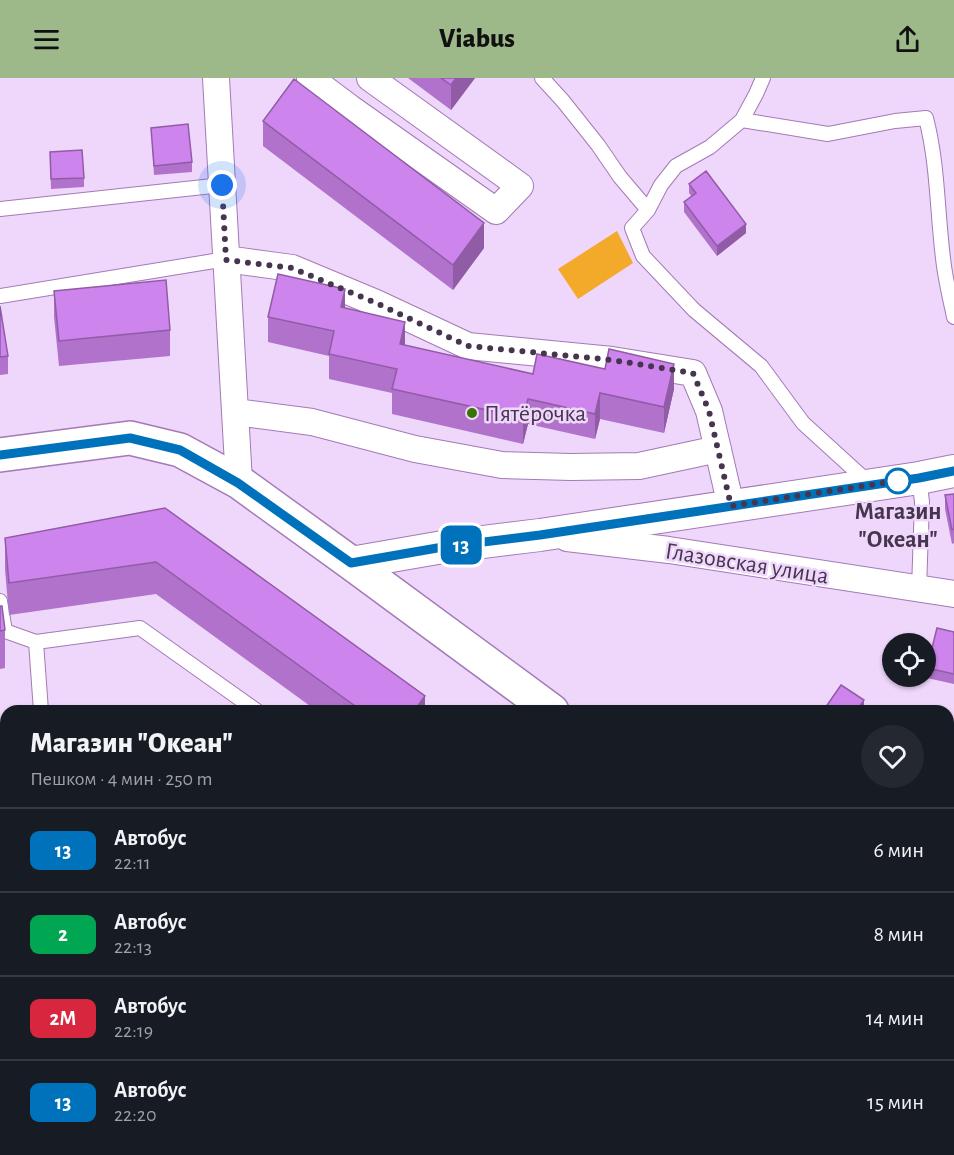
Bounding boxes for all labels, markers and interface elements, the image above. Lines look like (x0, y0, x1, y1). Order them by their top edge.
icon: menu (30, 23, 63, 56)
icon: share (891, 23, 924, 56)
text: Viabus (439, 25, 515, 52)
your location (207, 170, 237, 200)
place label: Пятёрочка (484, 402, 586, 426)
marker: Пятёрочка (465, 406, 479, 420)
marker: Магазин "Океан" (885, 468, 911, 494)
place label: Магазин "Океан" (855, 500, 941, 552)
line badge: 13 (434, 526, 488, 564)
text: 13 (453, 535, 469, 556)
street label: Глазовская улица (663, 539, 830, 589)
map controls (882, 633, 936, 687)
button: locate (882, 633, 936, 687)
button: heart (861, 725, 924, 788)
text: Магазин "Океан" (30, 730, 233, 758)
text: Пешком · 4 мин · 250 m (30, 769, 212, 789)
text: Автобус (114, 827, 187, 849)
text: 6 мин (873, 839, 924, 861)
text: 13 (55, 840, 71, 861)
text: 22:11 (114, 853, 151, 873)
text: Автобус (114, 911, 187, 933)
text: 8 мин (873, 923, 924, 945)
text: 2 (58, 924, 68, 945)
text: 22:13 (114, 937, 152, 957)
text: Автобус (114, 995, 187, 1017)
text: 14 мин (866, 1007, 924, 1029)
text: 2М (49, 1008, 77, 1029)
text: 22:19 (114, 1021, 153, 1041)
text: Автобус (114, 1079, 187, 1101)
text: 15 мин (867, 1091, 924, 1113)
text: 13 (55, 1092, 71, 1113)
text: 22:20 (114, 1105, 156, 1125)

